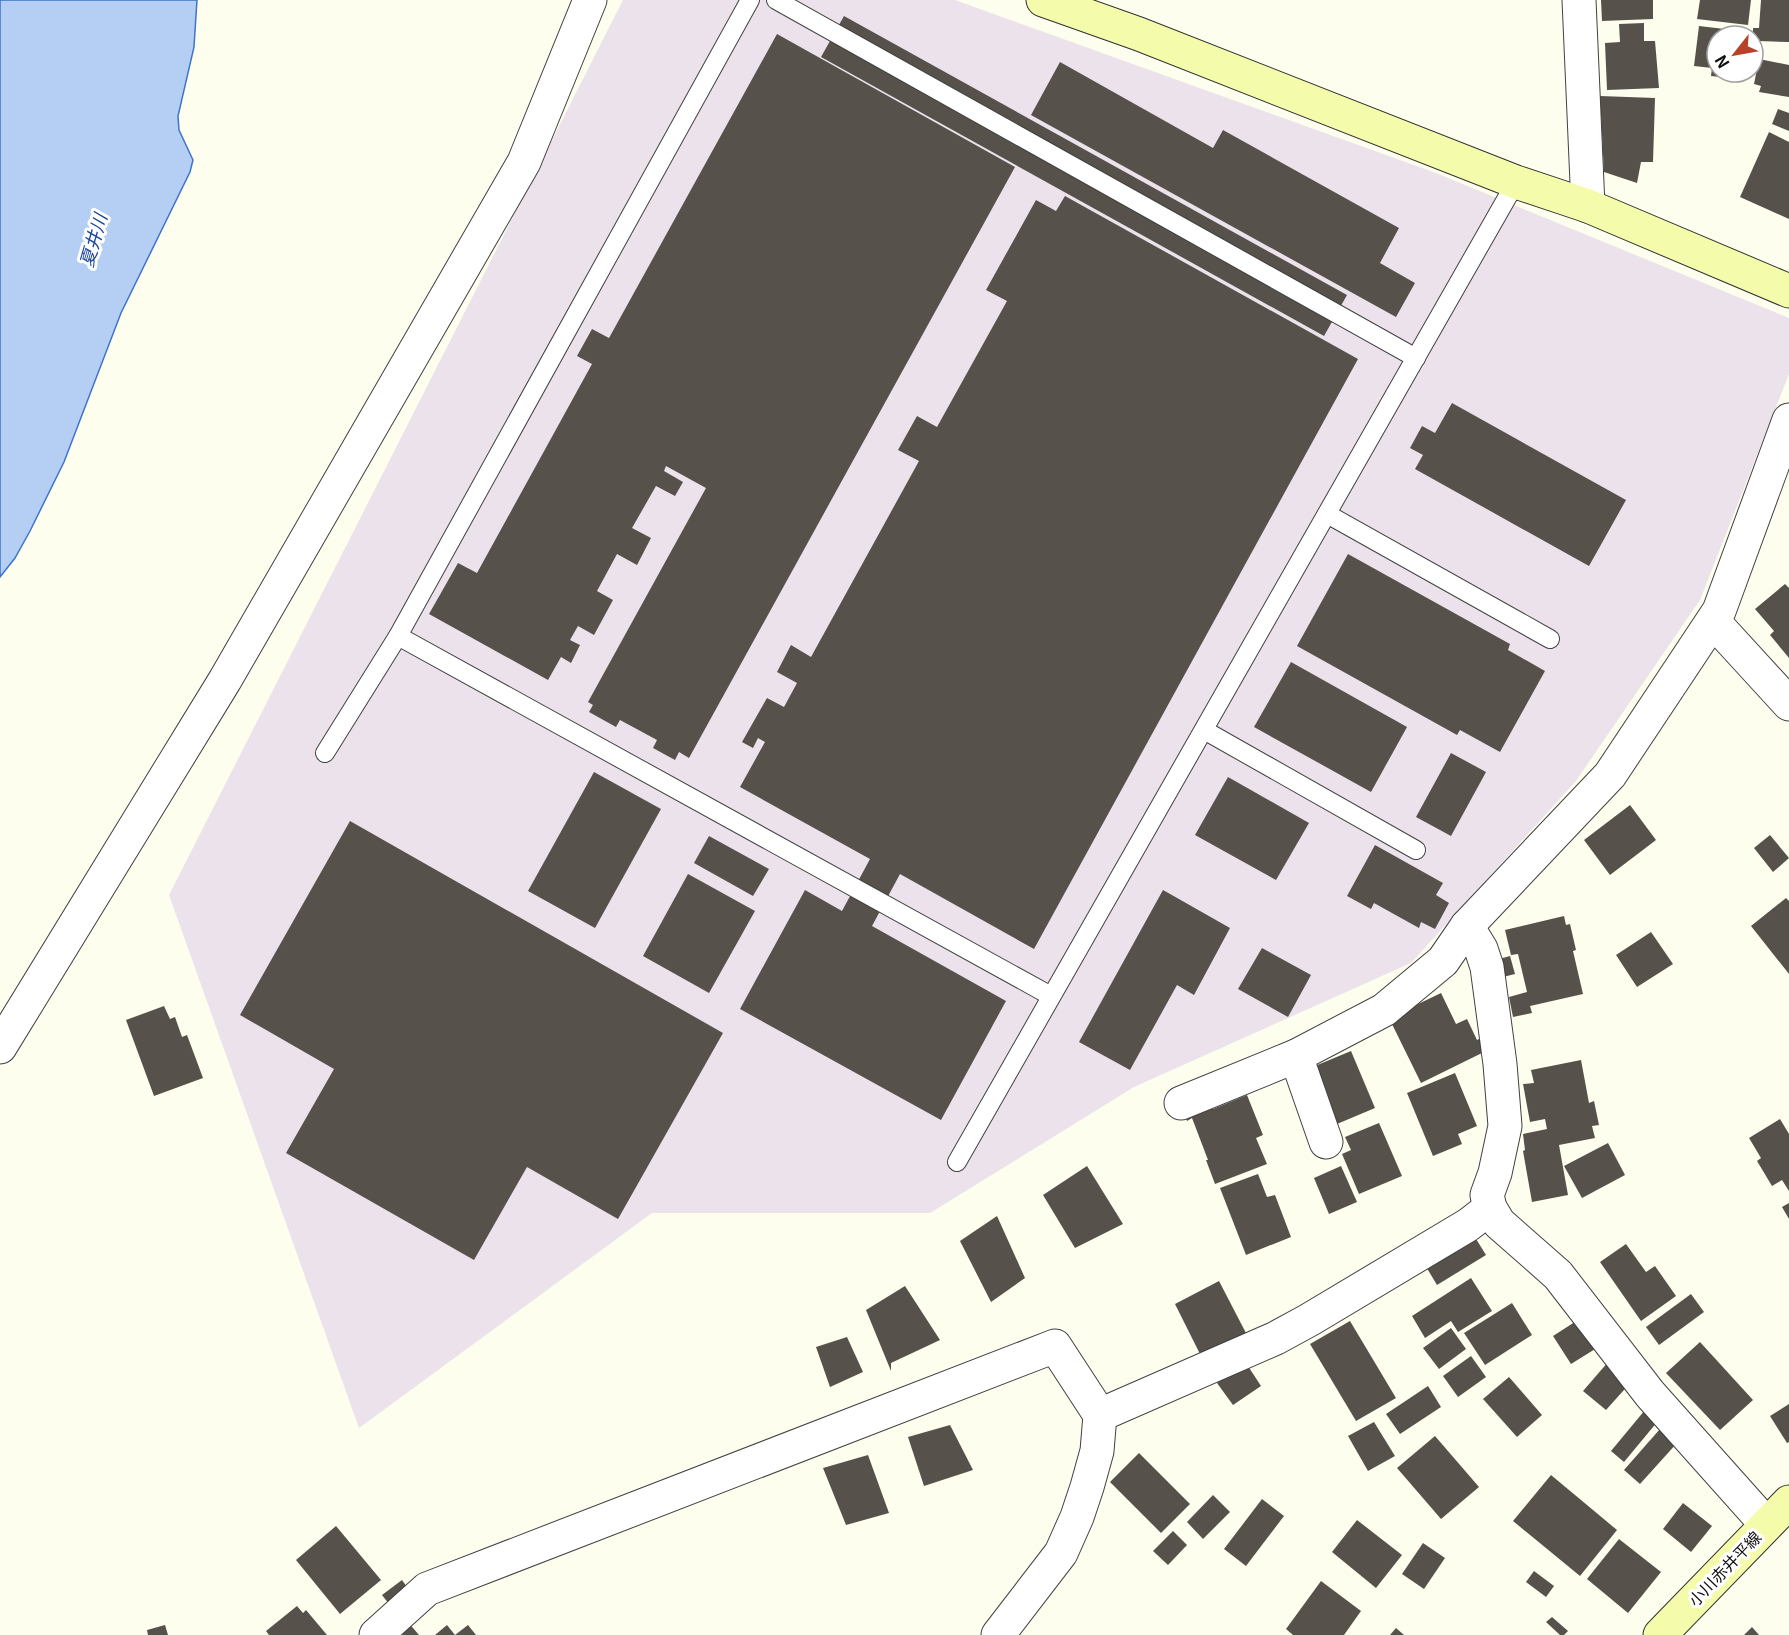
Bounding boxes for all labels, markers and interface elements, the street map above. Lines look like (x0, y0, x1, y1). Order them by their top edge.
north arrow (1705, 24, 1765, 84)
text: N (1708, 51, 1735, 74)
water label: 夏井川 (72, 209, 112, 270)
street label: 小川赤井平線 (1682, 1525, 1766, 1611)

